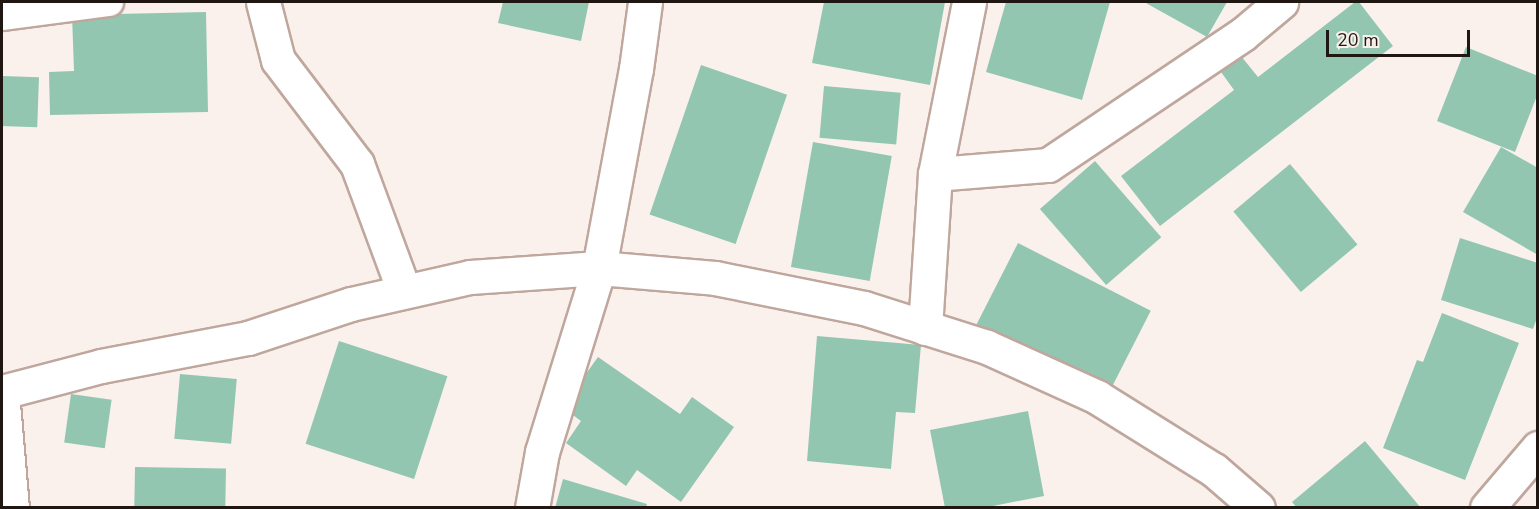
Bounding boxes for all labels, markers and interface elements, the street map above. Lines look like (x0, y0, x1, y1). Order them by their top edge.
scale bar (1329, 18, 1473, 56)
text: 20 m (1337, 28, 1379, 52)

